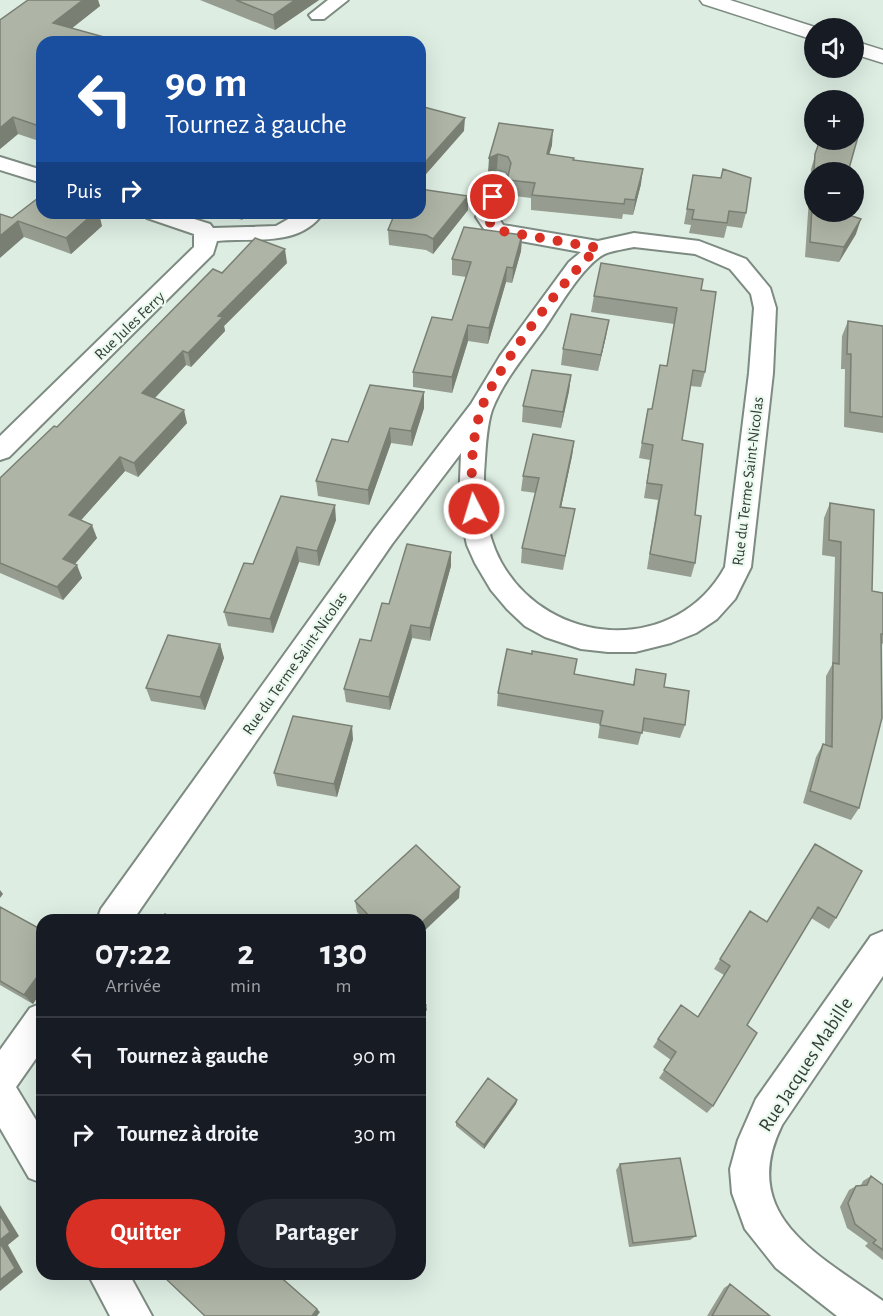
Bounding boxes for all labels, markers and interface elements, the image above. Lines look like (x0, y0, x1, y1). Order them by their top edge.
map controls (804, 18, 864, 222)
button: sound (804, 18, 864, 78)
icon: left (66, 60, 144, 138)
text: 90 m (165, 62, 247, 104)
button: + (804, 90, 864, 150)
text: Tournez à gauche (165, 111, 347, 138)
button: − (804, 162, 864, 222)
pin (467, 171, 518, 222)
icon: right (114, 174, 147, 207)
text: Puis (66, 180, 102, 202)
icon: arrive (476, 180, 509, 213)
street label: Rue Jules Ferry (92, 288, 169, 364)
street label: Rue du Terme Saint-Nicolas (730, 396, 766, 567)
position arrow (442, 477, 506, 541)
street label: Rue du Terme Saint-Nicolas (239, 589, 350, 738)
text: 07:22 (95, 935, 171, 971)
text: 2 (237, 935, 254, 971)
text: 130 (320, 935, 367, 971)
text: Arrivée (105, 976, 161, 996)
text: min (230, 976, 261, 996)
text: m (336, 976, 352, 996)
street label: Rue Jacques Mabille (755, 994, 857, 1135)
icon: left (66, 1040, 99, 1073)
text: Tournez à gauche (117, 1045, 268, 1067)
text: 90 m (353, 1045, 396, 1067)
icon: right (66, 1118, 99, 1151)
text: Tournez à droite (117, 1123, 259, 1145)
text: 30 m (354, 1123, 396, 1145)
button: Quitter (66, 1199, 225, 1268)
button: Partager (237, 1199, 396, 1268)

